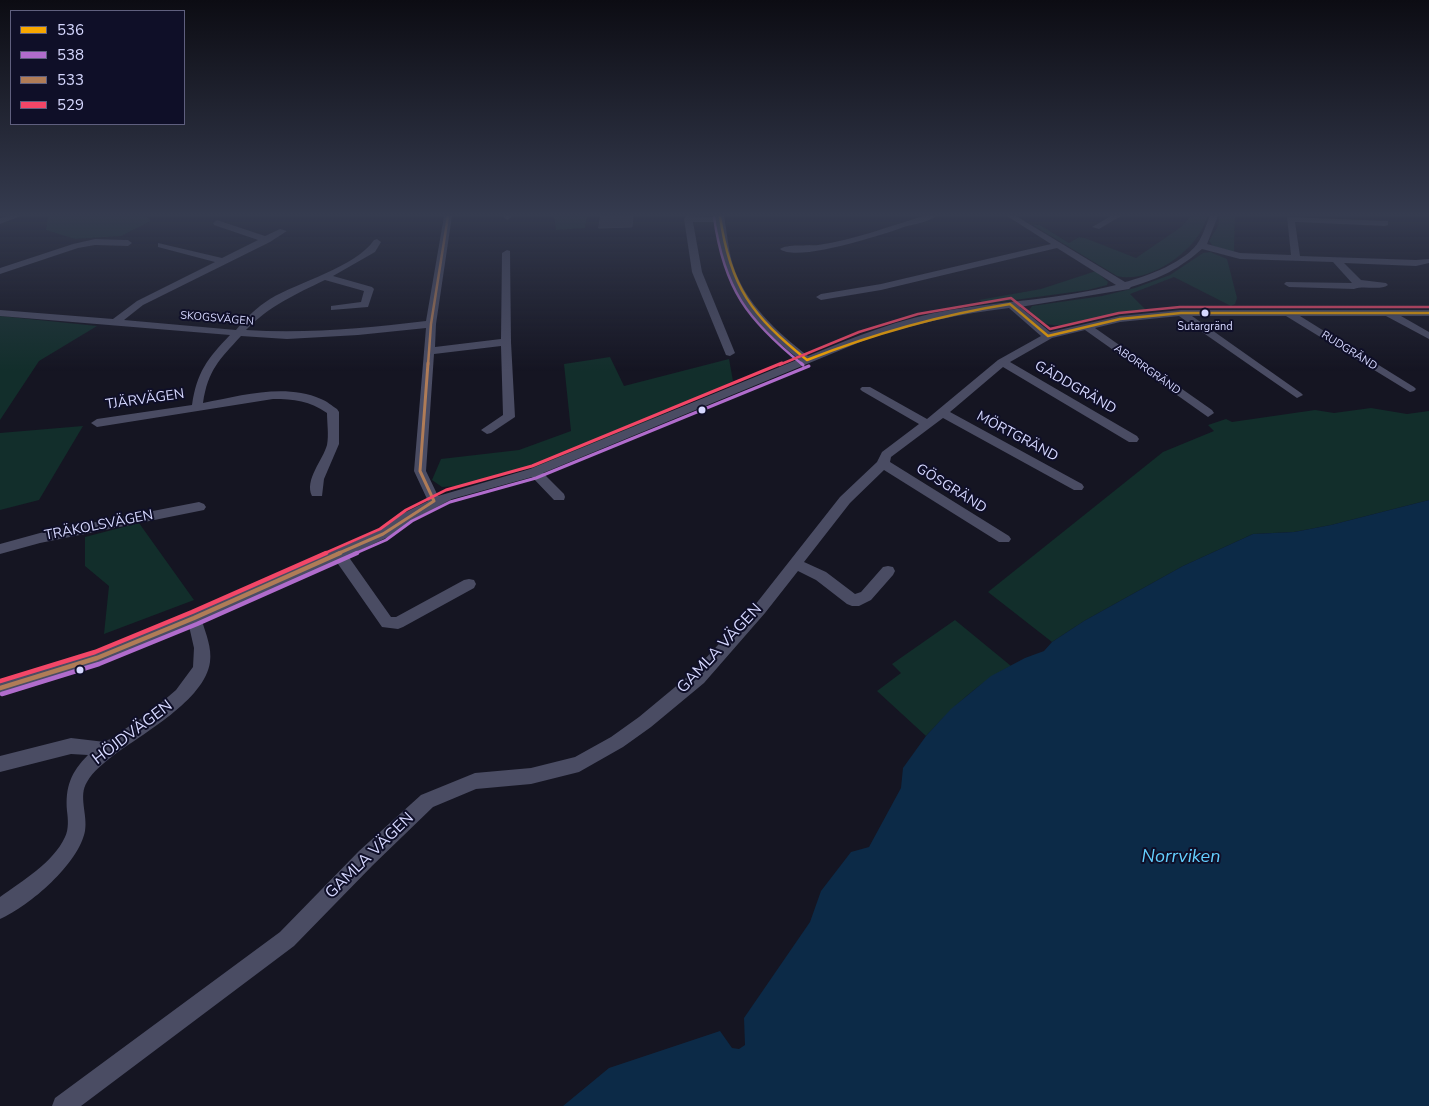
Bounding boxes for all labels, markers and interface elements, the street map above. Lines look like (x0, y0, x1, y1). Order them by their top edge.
legend (10, 10, 185, 125)
text: 536 (57, 20, 84, 40)
text: 538 (57, 45, 84, 65)
text: 533 (57, 70, 84, 90)
text: 529 (57, 95, 84, 115)
marker: Sutargränd (1200, 308, 1210, 318)
street label: SKOGSVÄGEN (180, 309, 254, 329)
place label: Sutargränd (1177, 320, 1233, 334)
street label: RUDGRÄND (1319, 329, 1379, 373)
street label: ABORRGRÄND (1111, 342, 1183, 398)
street label: GÄDDGRÄND (1031, 358, 1119, 418)
street label: TJÄRVÄGEN (105, 386, 185, 414)
unlabelled marker (697, 405, 707, 415)
street label: MÖRTGRÄND (973, 408, 1061, 466)
street label: GÖSGRÄND (913, 461, 989, 517)
street label: TRÄKOLSVÄGEN (43, 507, 155, 545)
street label: GAMLA VÄGEN (674, 600, 766, 698)
unlabelled marker (75, 665, 85, 675)
street label: HÖJDVÄGEN (89, 697, 177, 769)
street label: GAMLA VÄGEN (322, 809, 418, 903)
water label: Norrviken (1142, 847, 1220, 869)

